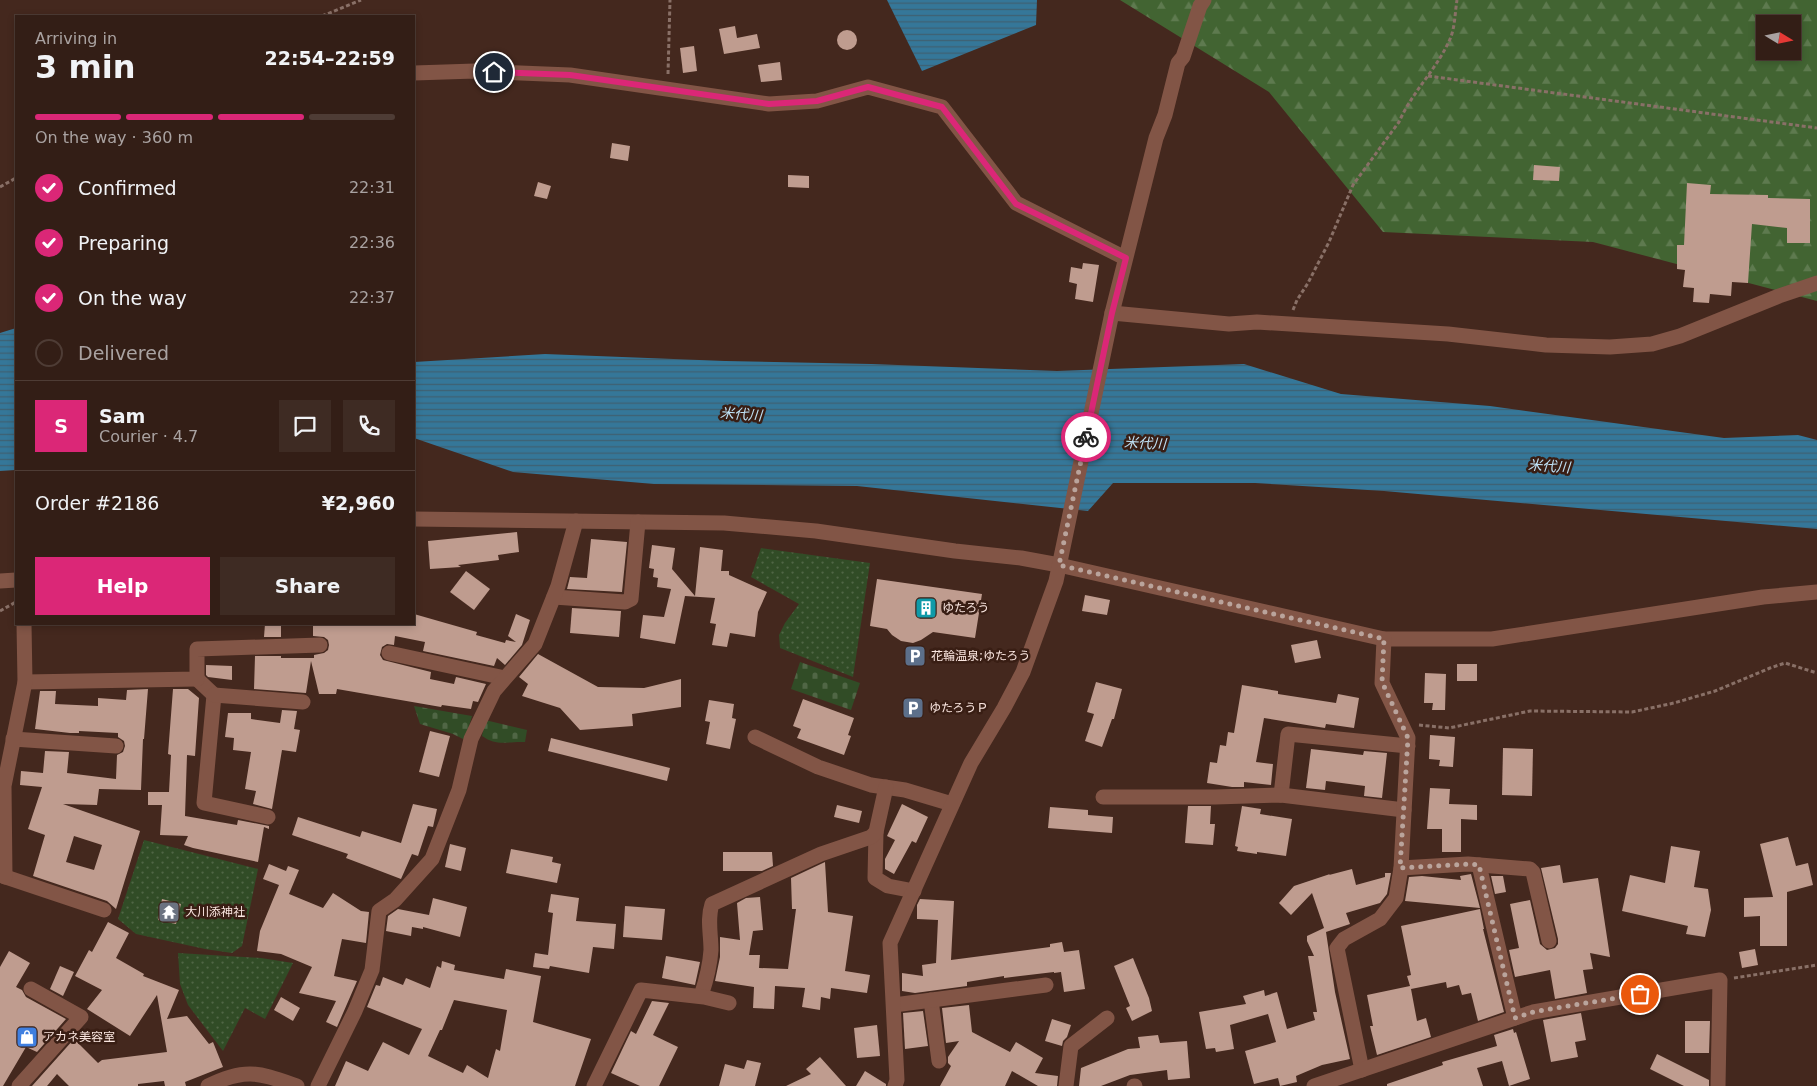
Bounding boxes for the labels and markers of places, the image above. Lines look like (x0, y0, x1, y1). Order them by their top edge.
pin (473, 51, 515, 93)
building icon: ゆたろう (914, 596, 938, 620)
place label: ゆたろう (942, 601, 989, 615)
parking icon: 花輪温泉;ゆたろう (903, 644, 927, 668)
place label: 花輪温泉;ゆたろう (931, 649, 1030, 663)
parking icon: ゆたろうＰ (901, 696, 925, 720)
place label: ゆたろうＰ (929, 701, 988, 715)
temple icon: 大川添神社 (157, 900, 181, 924)
place label: 大川添神社 (185, 905, 245, 919)
pin (1619, 973, 1661, 1015)
shop icon: アカネ美容室 (15, 1025, 39, 1049)
place label: アカネ美容室 (43, 1030, 115, 1044)

